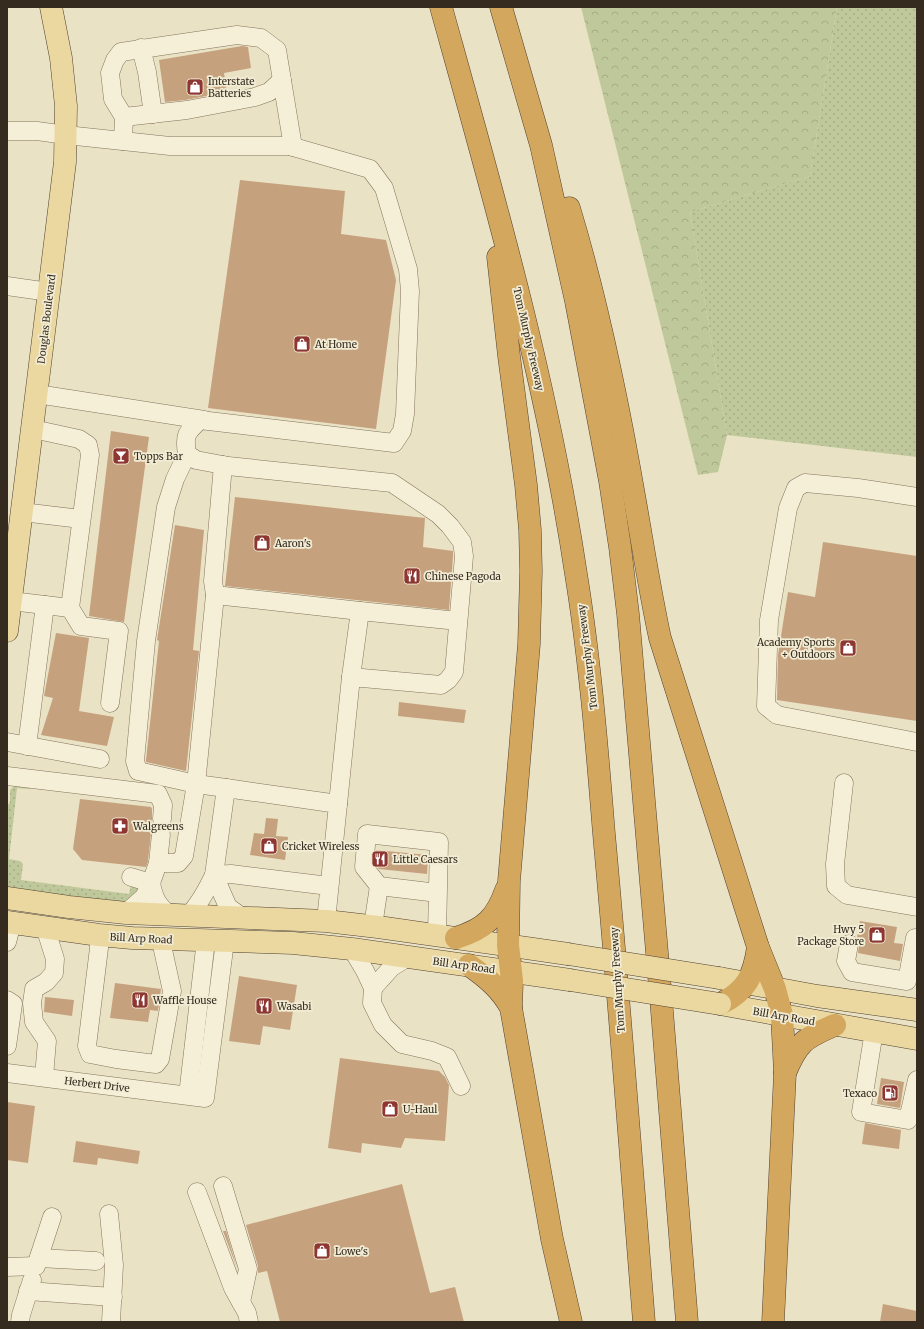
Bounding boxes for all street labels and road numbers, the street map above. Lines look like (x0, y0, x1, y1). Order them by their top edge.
street label: Douglas Boulevard (35, 274, 58, 365)
street label: Tom Murphy Freeway (510, 286, 547, 392)
street label: Tom Murphy Freeway (575, 603, 600, 710)
street label: Tom Murphy Freeway (607, 927, 628, 1033)
street label: Bill Arp Road (109, 930, 173, 947)
street label: Bill Arp Road (432, 955, 496, 976)
street label: Bill Arp Road (752, 1005, 816, 1028)
street label: Herbert Drive (64, 1074, 130, 1095)

